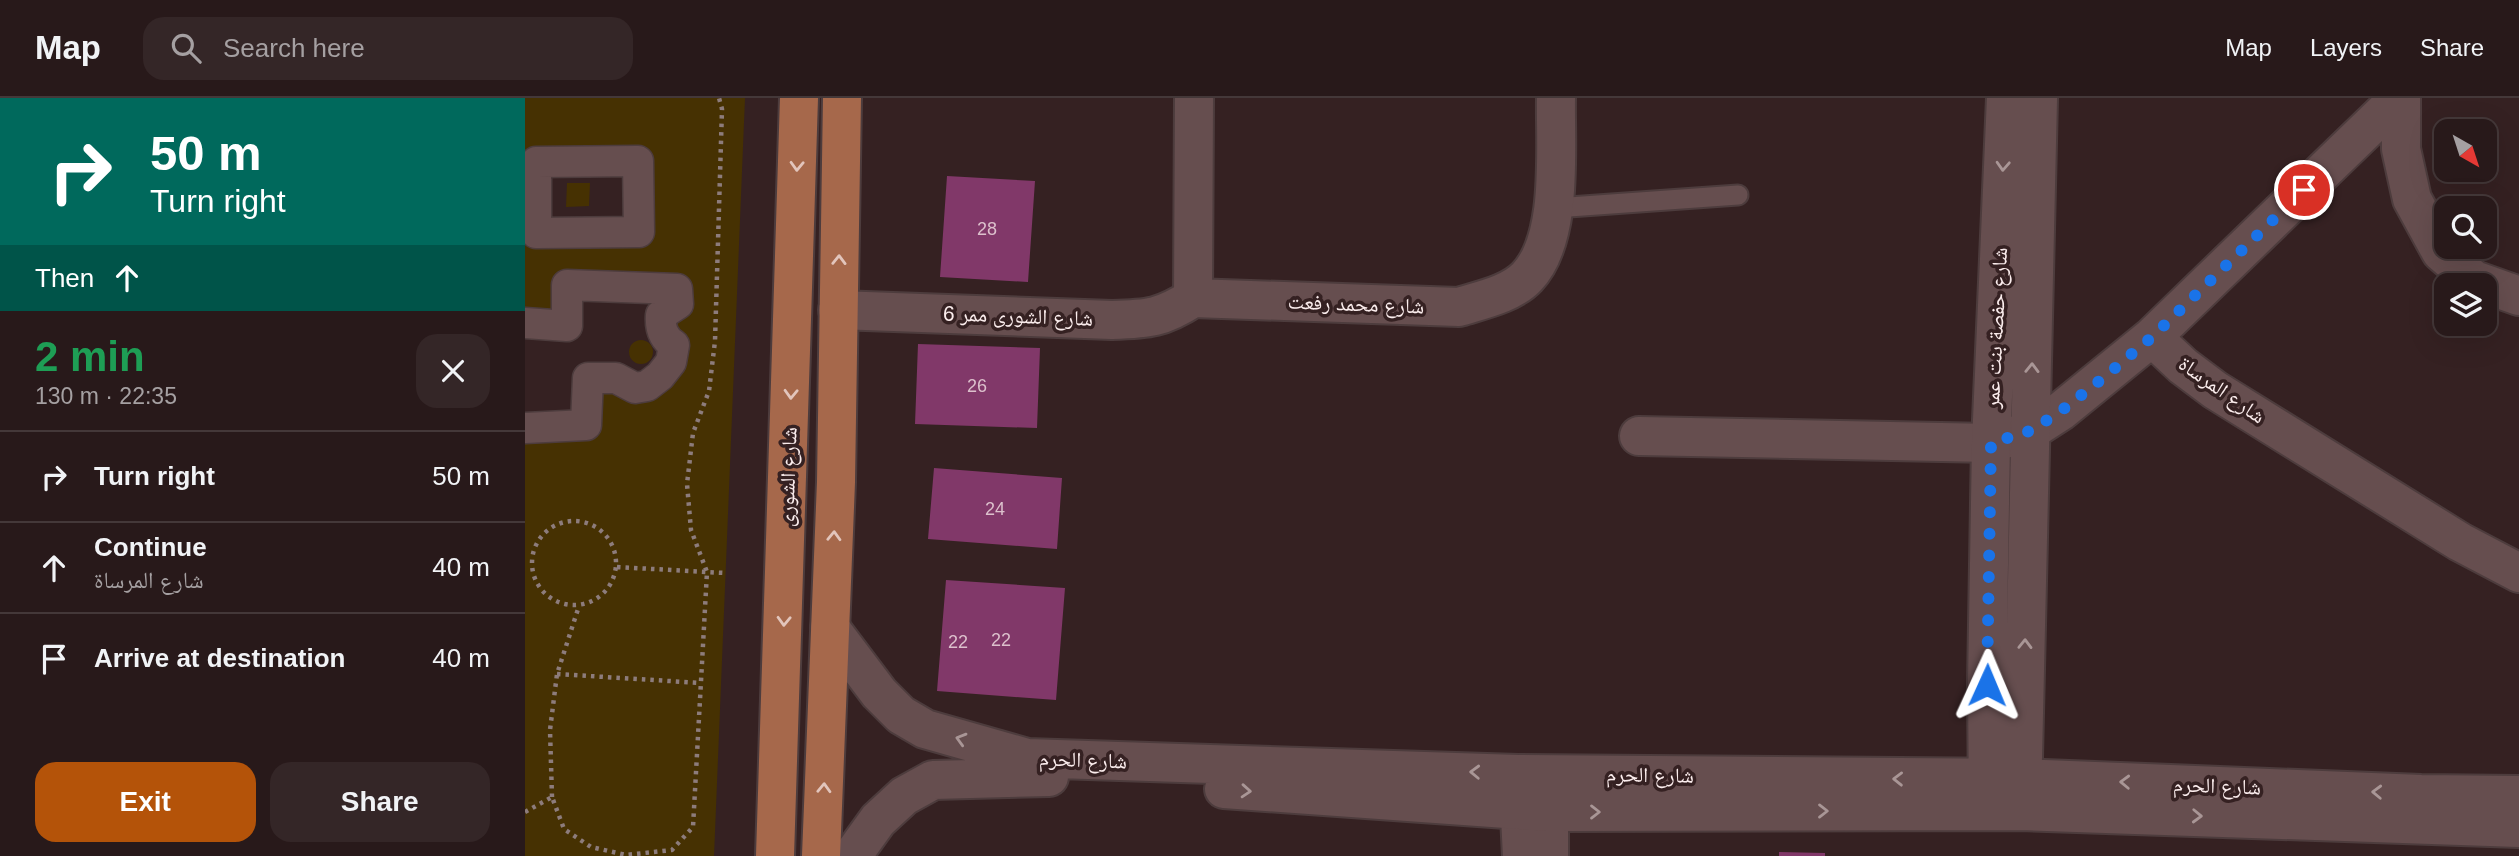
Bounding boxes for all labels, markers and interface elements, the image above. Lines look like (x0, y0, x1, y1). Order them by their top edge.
search box (143, 17, 633, 80)
text: Map (35, 29, 101, 66)
icon: search (167, 29, 205, 67)
text: Search here (223, 33, 365, 63)
text: Map (2225, 34, 2272, 61)
text: Layers (2310, 34, 2382, 61)
text: Share (2420, 34, 2484, 61)
north arrow (2434, 119, 2497, 182)
map controls (2434, 119, 2497, 336)
icon: right (35, 126, 126, 217)
text: 50 m (150, 126, 262, 180)
pin (2274, 160, 2334, 220)
one-way arrow (789, 161, 805, 172)
one-way arrow (1995, 161, 2010, 172)
icon: arrive (2285, 171, 2323, 209)
text: Turn right (150, 183, 286, 219)
button: search (2434, 196, 2497, 259)
house number: 28 (977, 219, 997, 239)
street label: شارع حفصة بنت عمر (1980, 247, 2013, 410)
one-way arrow (831, 254, 847, 264)
icon: ahead (108, 259, 146, 297)
text: Then (35, 263, 94, 293)
button: layers (2434, 273, 2497, 336)
street label: شارع محمد رفعت (1287, 290, 1425, 319)
street label: شارع الشورى ممر 6 (943, 301, 1093, 332)
text: 2 min (35, 333, 145, 380)
button: close (416, 334, 490, 408)
street label: شارع المرساة (2174, 351, 2270, 429)
one-way arrow (2024, 362, 2040, 373)
house number: 26 (967, 376, 987, 396)
text: 130 m · 22:35 (35, 383, 177, 409)
one-way arrow (783, 388, 798, 399)
street label: شارع الشورى (774, 427, 803, 527)
icon: right (35, 458, 73, 496)
text: Turn right (94, 461, 215, 491)
text: 50 m (432, 461, 490, 491)
house number: 24 (985, 499, 1005, 519)
one-way arrow (827, 530, 842, 541)
text: Continue (94, 532, 207, 562)
icon: ahead (35, 549, 73, 587)
text: 40 m (432, 552, 490, 582)
text: شارع المرساة (94, 567, 204, 593)
one-way arrow (777, 616, 792, 627)
house number: 22 (991, 630, 1011, 650)
house number: 22 (948, 632, 968, 652)
one-way arrow (2018, 639, 2033, 650)
icon: arrive (35, 640, 73, 678)
text: Arrive at destination (94, 643, 345, 673)
text: 40 m (432, 643, 490, 673)
position arrow (1950, 648, 2024, 722)
one-way arrow (955, 733, 967, 748)
street label: شارع الحرم (1039, 746, 1127, 776)
button: Exit (35, 762, 256, 842)
button: Share (270, 762, 490, 842)
street label: شارع الحرم (1606, 762, 1694, 790)
one-way arrow (1469, 765, 1480, 780)
one-way arrow (1892, 771, 1903, 786)
street label: شارع الحرم (2173, 772, 2261, 802)
one-way arrow (2120, 775, 2131, 790)
one-way arrow (816, 782, 831, 793)
one-way arrow (1241, 783, 1252, 798)
one-way arrow (2372, 785, 2383, 800)
one-way arrow (1818, 803, 1828, 819)
one-way arrow (1590, 804, 1601, 820)
one-way arrow (2192, 808, 2203, 824)

